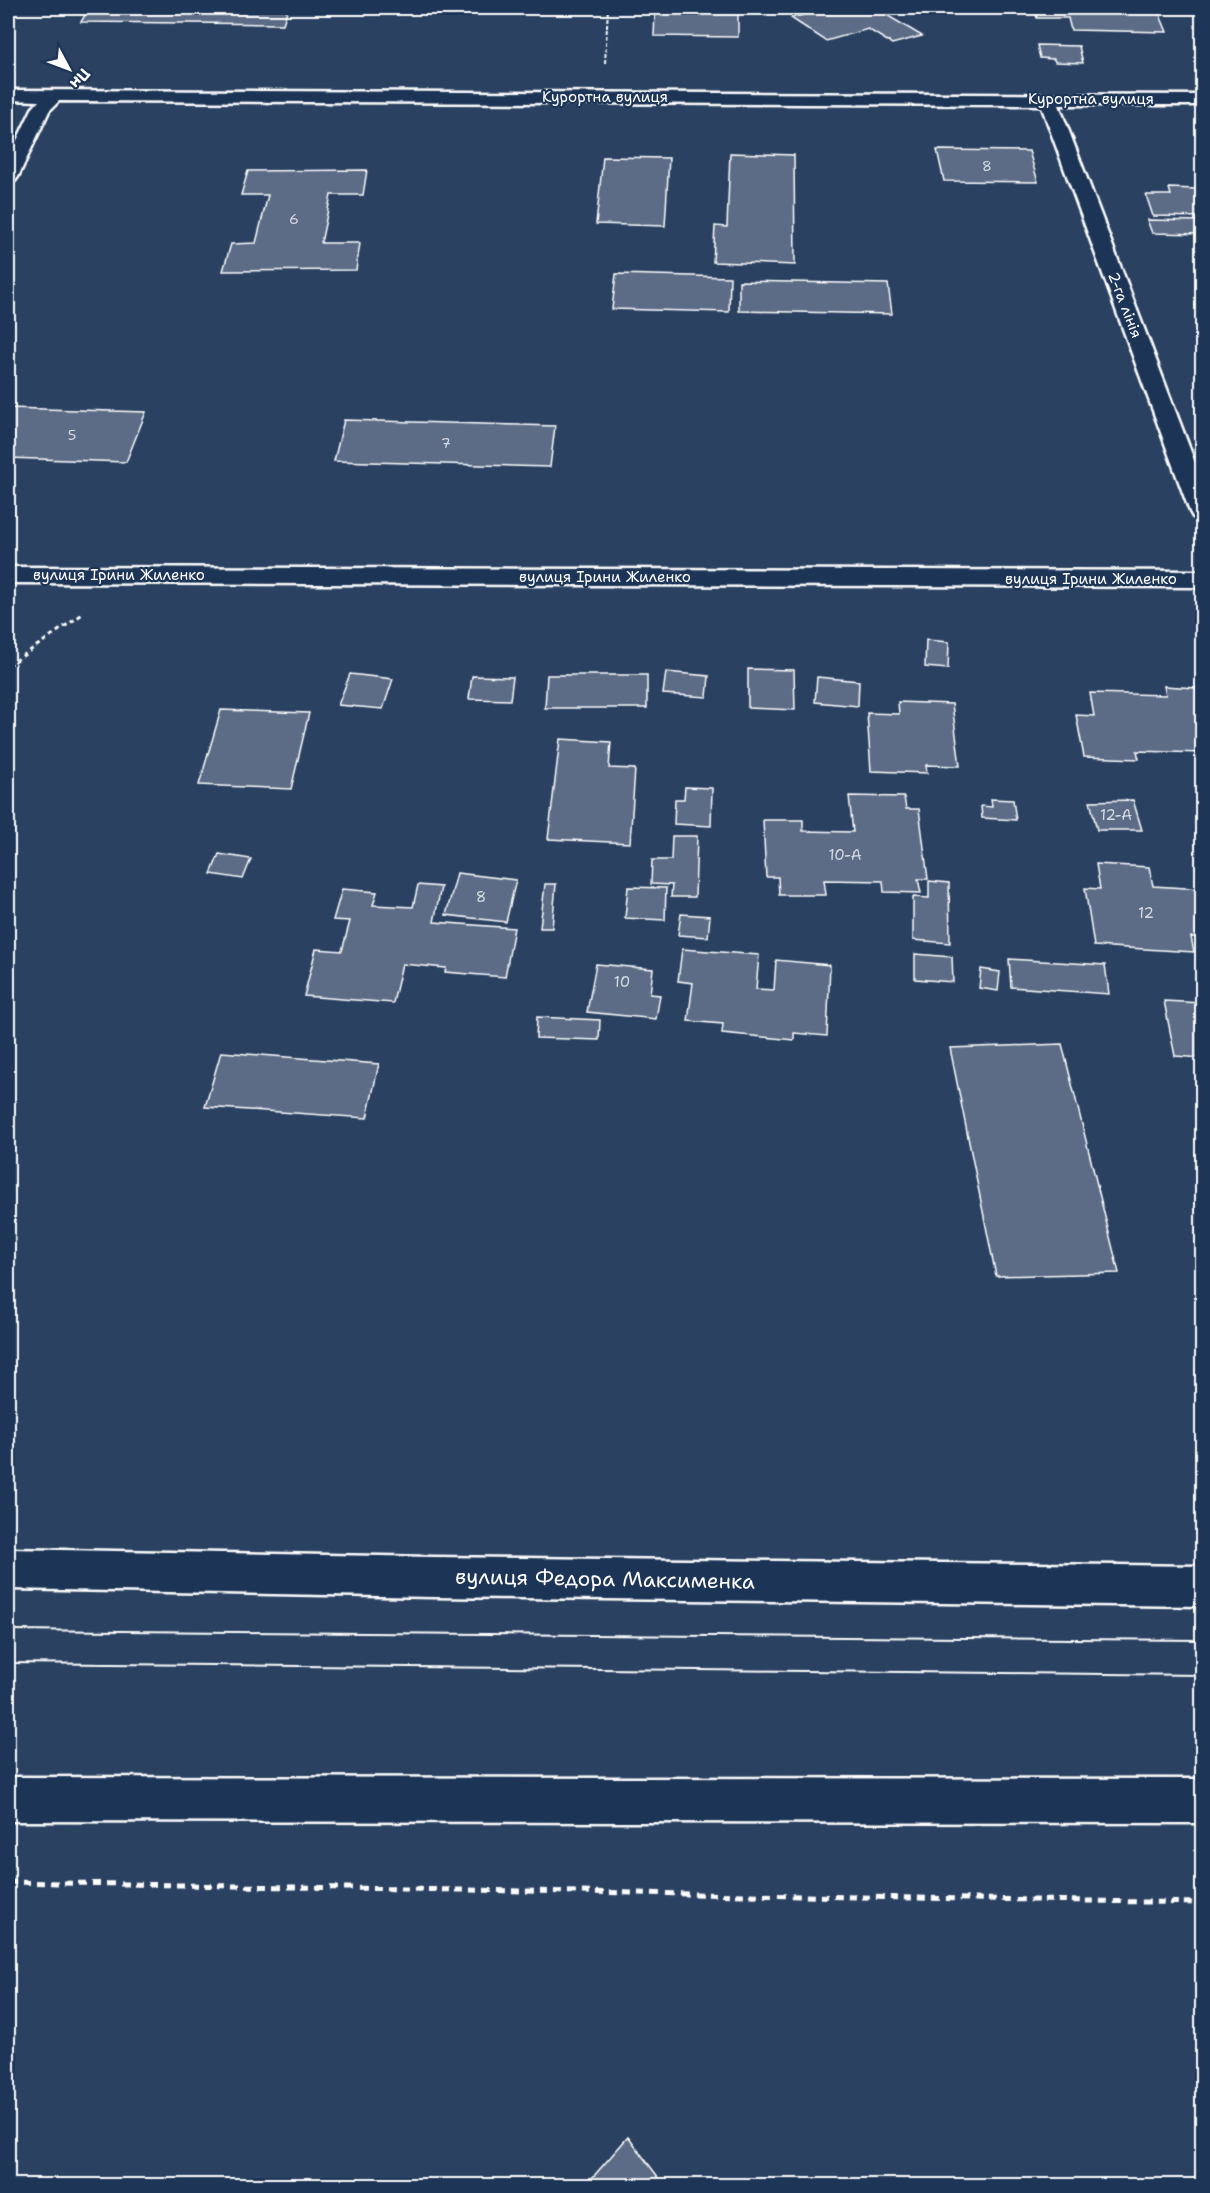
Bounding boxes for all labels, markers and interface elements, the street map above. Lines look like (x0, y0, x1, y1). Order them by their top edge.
north arrow (39, 39, 99, 99)
text: Пн (65, 64, 95, 93)
street label: Курортна вулиця (542, 87, 668, 107)
street label: Курортна вулиця (1028, 89, 1154, 109)
house number: 8 (982, 157, 992, 175)
house number: 6 (289, 210, 299, 228)
street label: 2-га лінія (1103, 269, 1147, 341)
house number: 5 (68, 426, 76, 444)
house number: 7 (441, 434, 451, 452)
street label: вулиця Ірини Жиленко (33, 565, 205, 585)
street label: вулиця Ірини Жиленко (519, 567, 691, 587)
street label: вулиця Ірини Жиленко (1005, 569, 1177, 589)
house number: 12-А (1100, 805, 1132, 825)
house number: 10-А (828, 845, 862, 865)
house number: 8 (476, 887, 486, 907)
house number: 12 (1138, 903, 1154, 923)
house number: 10 (614, 972, 630, 992)
street label: вулиця Федора Максименка (455, 1562, 755, 1596)

